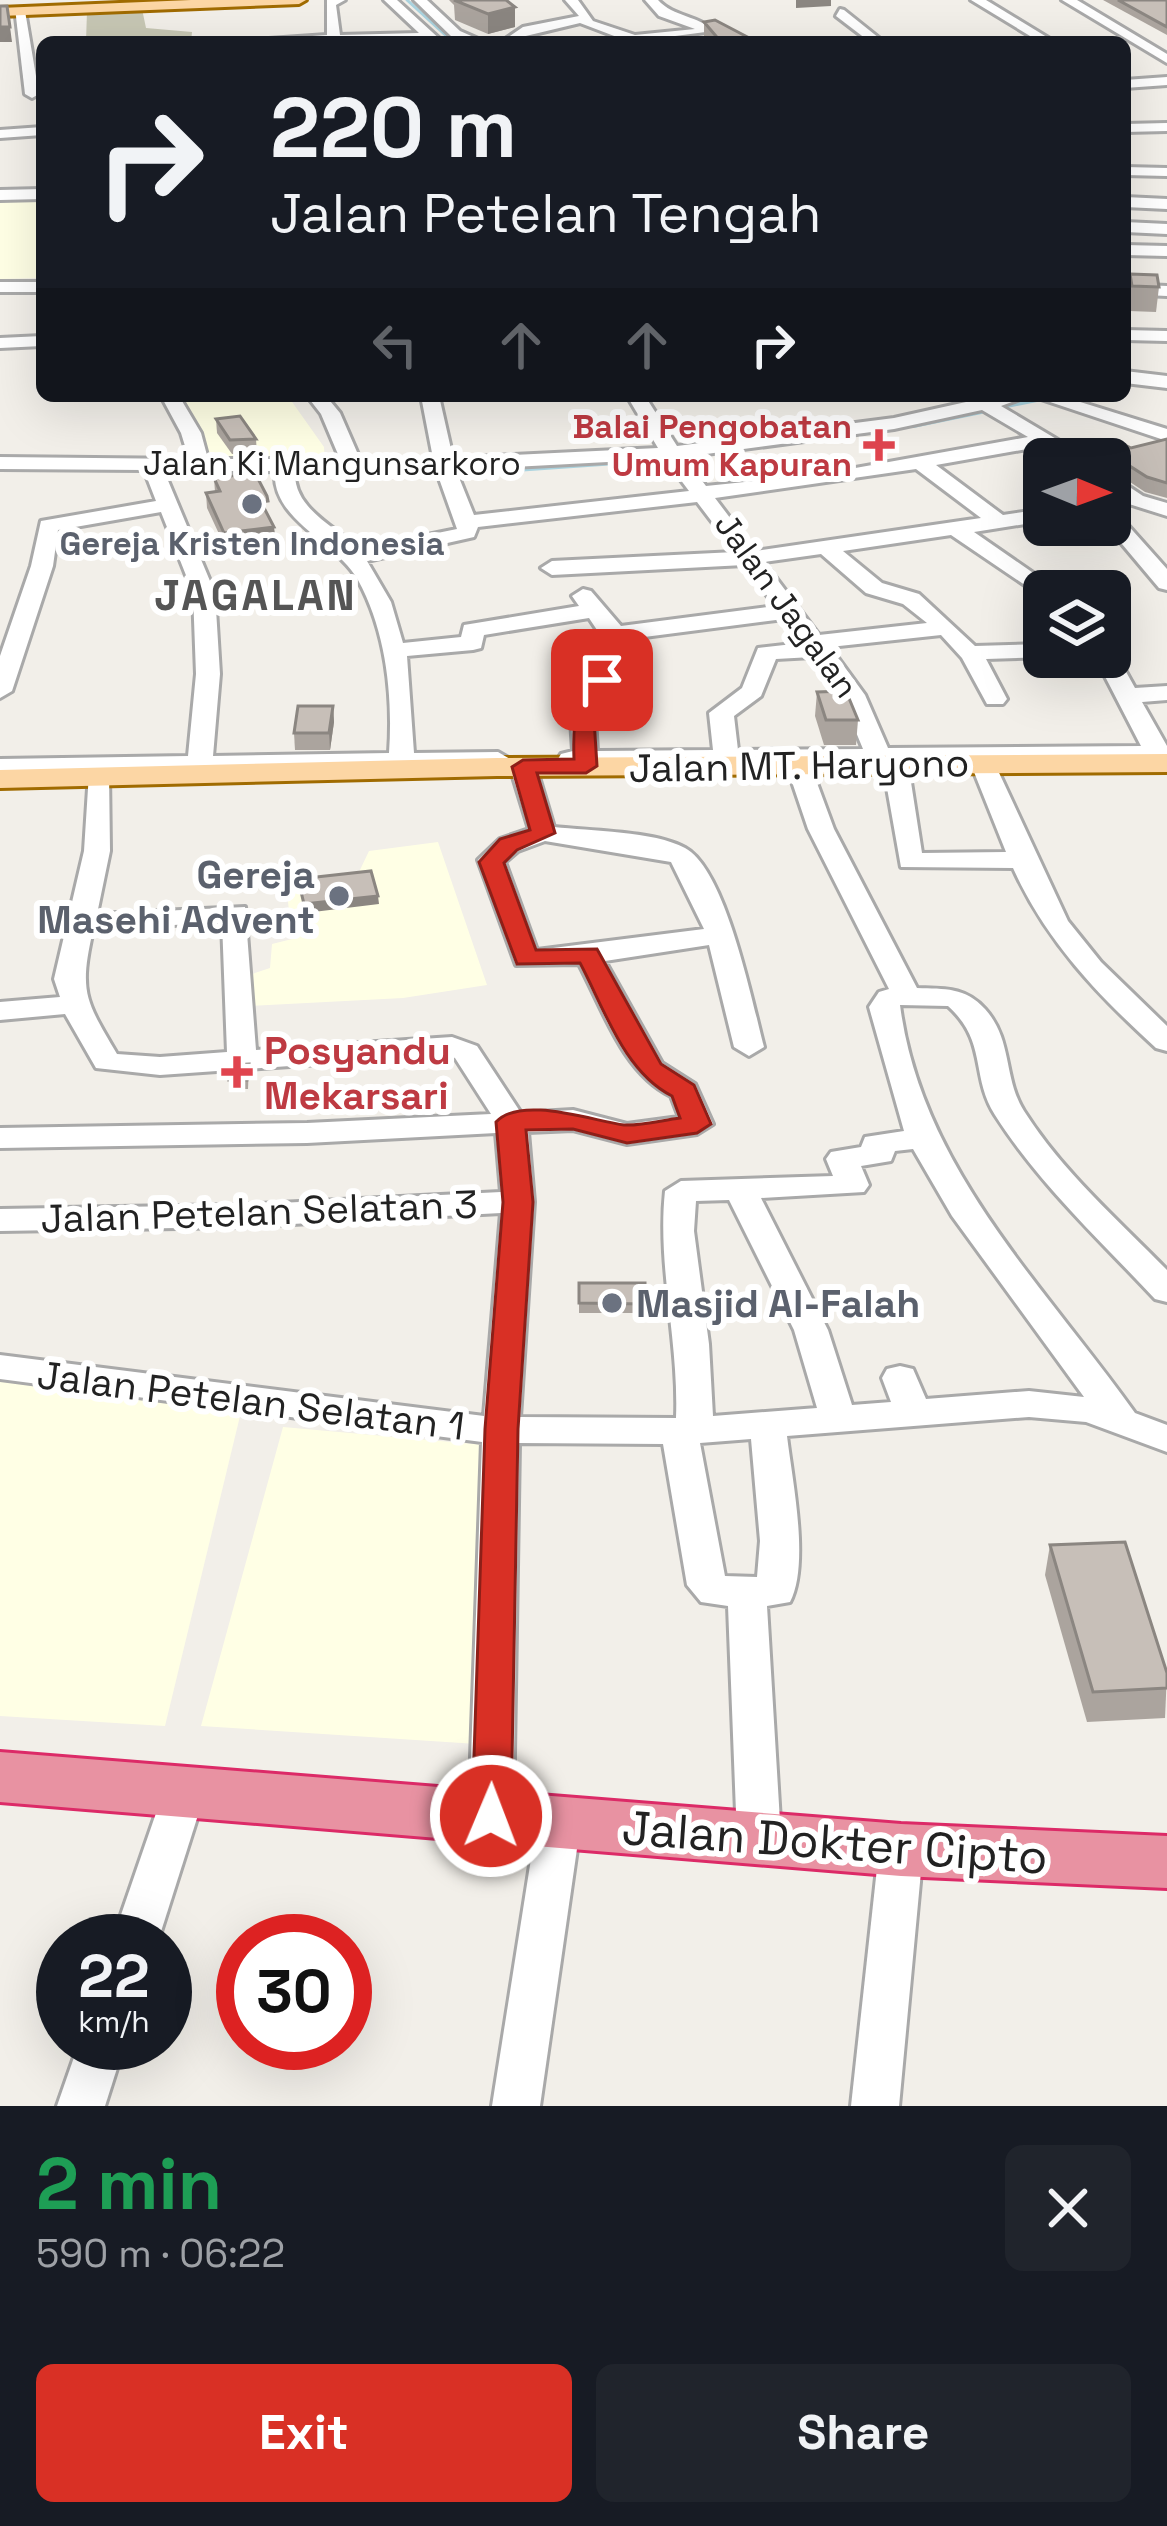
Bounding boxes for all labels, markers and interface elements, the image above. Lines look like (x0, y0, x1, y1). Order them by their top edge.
text: 220 m (270, 74, 517, 182)
icon: right (72, 84, 228, 240)
text: Jalan Petelan Tengah (270, 179, 821, 248)
icon: left (362, 312, 428, 378)
icon: ahead (488, 312, 554, 378)
icon: ahead (614, 312, 680, 378)
icon: right (740, 312, 806, 378)
place label: Balai Pengobatan Umum Kapuran (572, 406, 852, 486)
marker: Balai Pengobatan Umum Kapuran (863, 429, 895, 461)
north arrow (1023, 438, 1131, 546)
map controls (1023, 438, 1131, 678)
street label: Jalan Ki Mangunsarkoro (143, 443, 521, 485)
marker: Gereja Kristen Indonesia (239, 491, 265, 517)
street label: Jalan Jagalan (705, 505, 867, 706)
place label: Gereja Kristen Indonesia (59, 523, 445, 565)
district label: JAGALAN (154, 569, 358, 622)
button: layers (1023, 570, 1131, 678)
pin (551, 629, 653, 731)
icon: arrive (569, 647, 635, 713)
street label: Jalan MT. Haryono (628, 738, 970, 793)
place label: Gereja Masehi Advent (37, 850, 315, 944)
marker: Gereja Masehi Advent (326, 883, 352, 909)
place label: Posyandu Mekarsari (264, 1026, 451, 1120)
marker: Posyandu Mekarsari (221, 1056, 253, 1088)
street label: Jalan Petelan Selatan 3 (40, 1179, 478, 1244)
place label: Masjid Al-Falah (636, 1279, 920, 1328)
marker: Masjid Al-Falah (599, 1290, 625, 1316)
street label: Jalan Petelan Selatan 1 (35, 1350, 467, 1451)
position arrow (428, 1753, 554, 1879)
street label: Jalan Dokter Cipto (620, 1797, 1050, 1888)
speed limit sign: 30 (216, 1914, 372, 2070)
text: 22 (78, 1938, 150, 2015)
text: km/h (78, 2002, 150, 2041)
text: 2 min (36, 2138, 222, 2230)
button: close (1005, 2145, 1131, 2271)
text: 590 m · 06:22 (36, 2229, 285, 2278)
button: Exit (36, 2364, 572, 2502)
button: Share (596, 2364, 1131, 2502)

